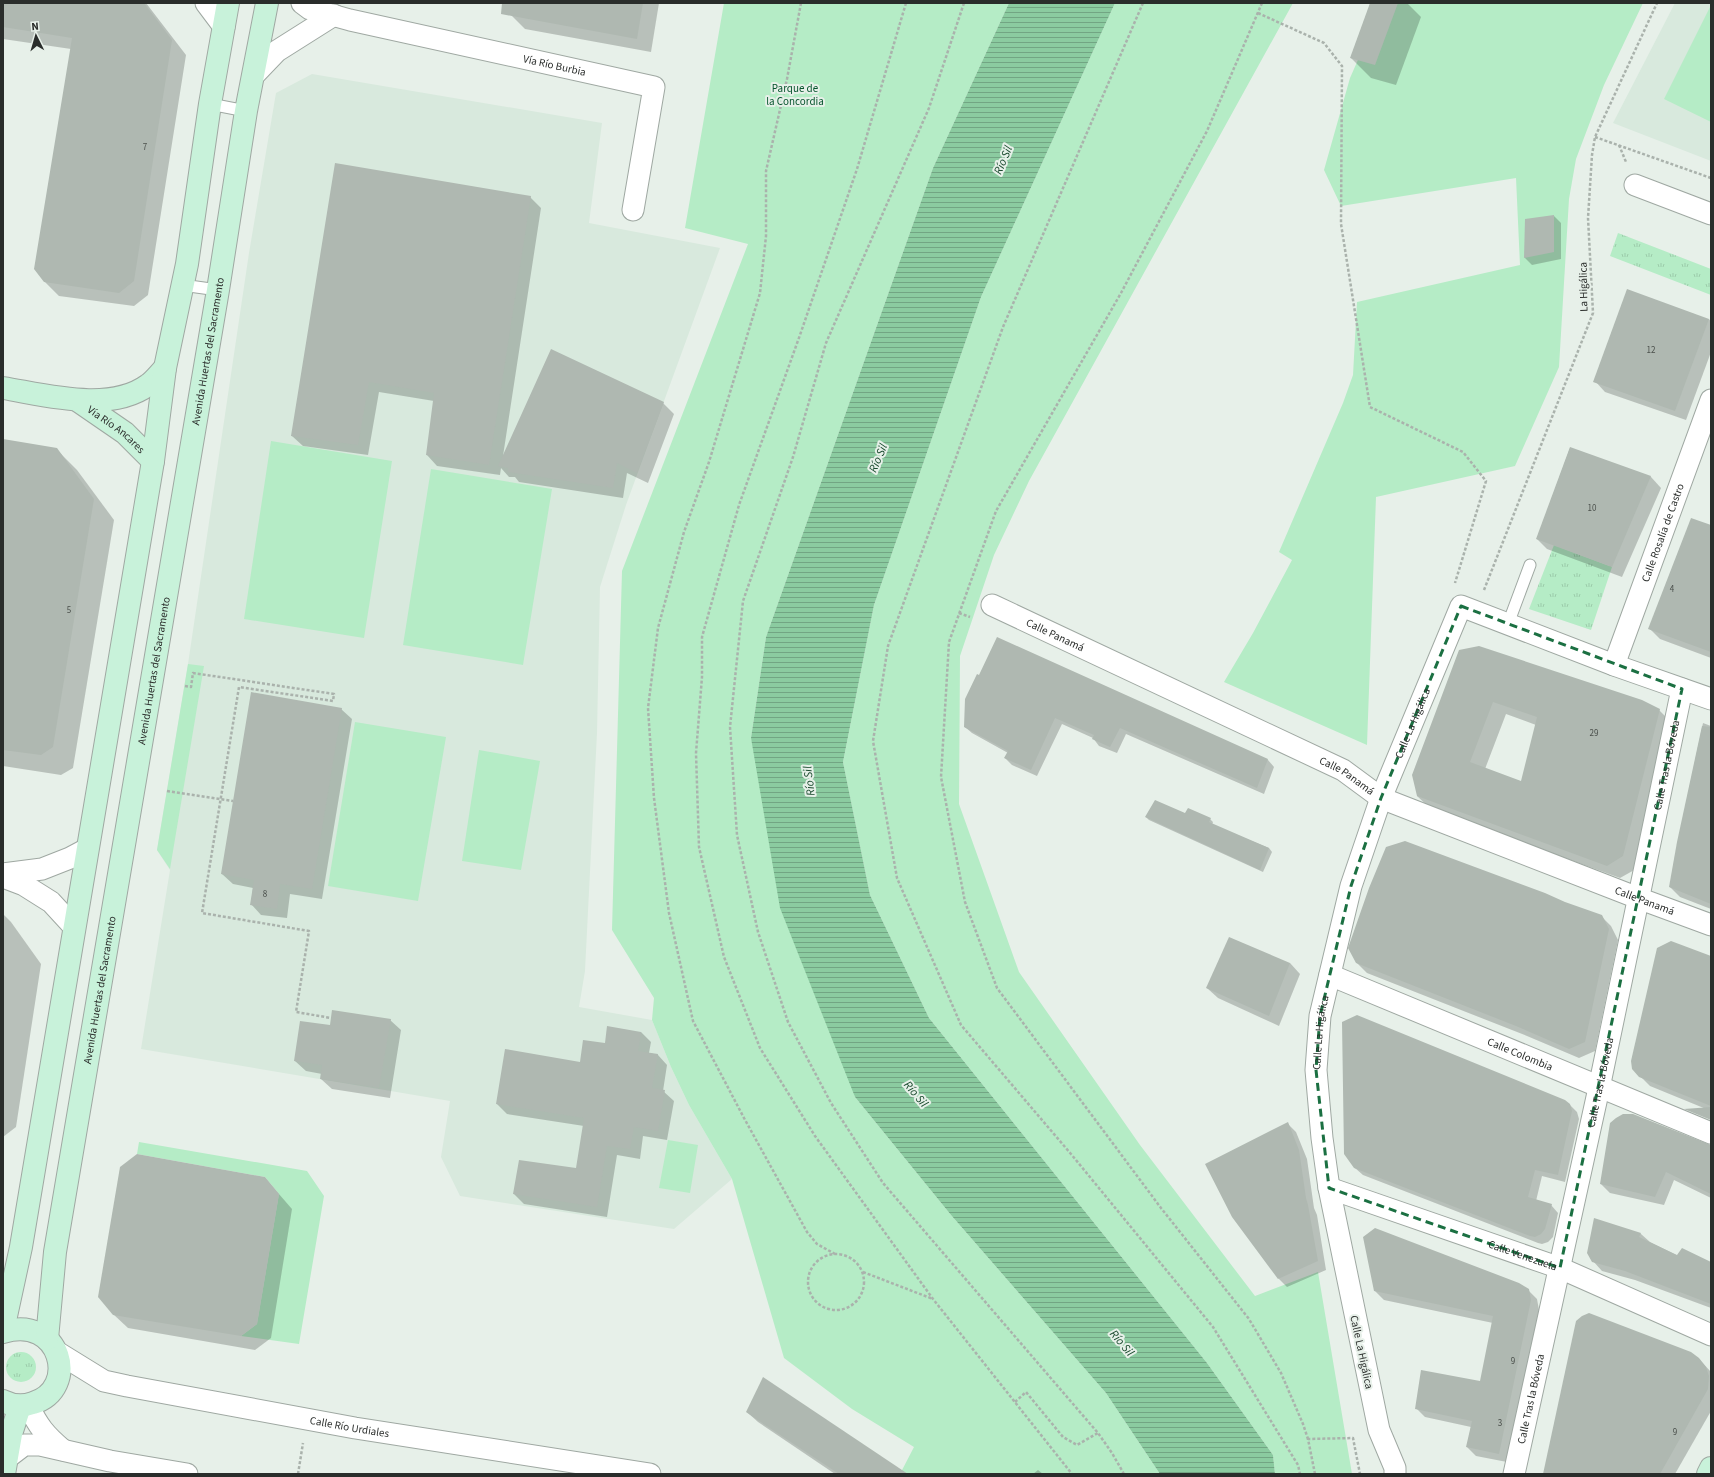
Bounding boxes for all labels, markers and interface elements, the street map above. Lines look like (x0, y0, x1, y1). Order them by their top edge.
north arrow (16, 16, 56, 56)
text: N (31, 19, 39, 34)
street label: Vía Río Burbia (522, 51, 587, 80)
park label: Parque de la Concordia (766, 81, 824, 109)
house number: 7 (143, 141, 148, 154)
water label: Río Sil (990, 143, 1017, 177)
street label: La Higálica (1576, 262, 1591, 312)
street label: Avenida Huertas del Sacramento (188, 276, 228, 426)
house number: 12 (1647, 344, 1656, 357)
street label: Vía Río Ancares (84, 402, 148, 457)
water label: Río Sil (865, 441, 892, 475)
street label: Calle Rosalía de Castro (1638, 481, 1688, 584)
house number: 10 (1588, 502, 1597, 515)
house number: 4 (1670, 583, 1675, 596)
street label: Avenida Huertas del Sacramento (134, 596, 174, 746)
house number: 5 (67, 604, 72, 617)
street label: Calle Panamá (1024, 615, 1087, 655)
street label: Calle La Higálica (1391, 686, 1434, 761)
street label: Calle Tras la Bóveda (1650, 719, 1683, 812)
house number: 29 (1590, 727, 1599, 740)
street label: Calle Panamá (1317, 753, 1377, 799)
water label: Río Sil (799, 765, 820, 797)
street label: Calle Panamá (1613, 883, 1677, 919)
house number: 8 (263, 888, 268, 901)
street label: Avenida Huertas del Sacramento (80, 915, 120, 1065)
street label: Calle La Higálica (1309, 994, 1333, 1070)
street label: Calle Colombia (1485, 1034, 1555, 1075)
street label: Calle Tras la Bóveda (1584, 1036, 1617, 1129)
water label: Río Sil (899, 1077, 932, 1111)
street label: Calle Venezuela (1486, 1237, 1559, 1274)
street label: Calle La Higálica (1346, 1314, 1377, 1390)
water label: Río Sil (1105, 1326, 1138, 1360)
street label: Calle Tras la Bóveda (1514, 1353, 1548, 1445)
house number: 9 (1511, 1355, 1516, 1368)
street label: Calle Río Urdiales (309, 1413, 391, 1441)
house number: 3 (1498, 1417, 1503, 1430)
house number: 9 (1673, 1426, 1678, 1439)

